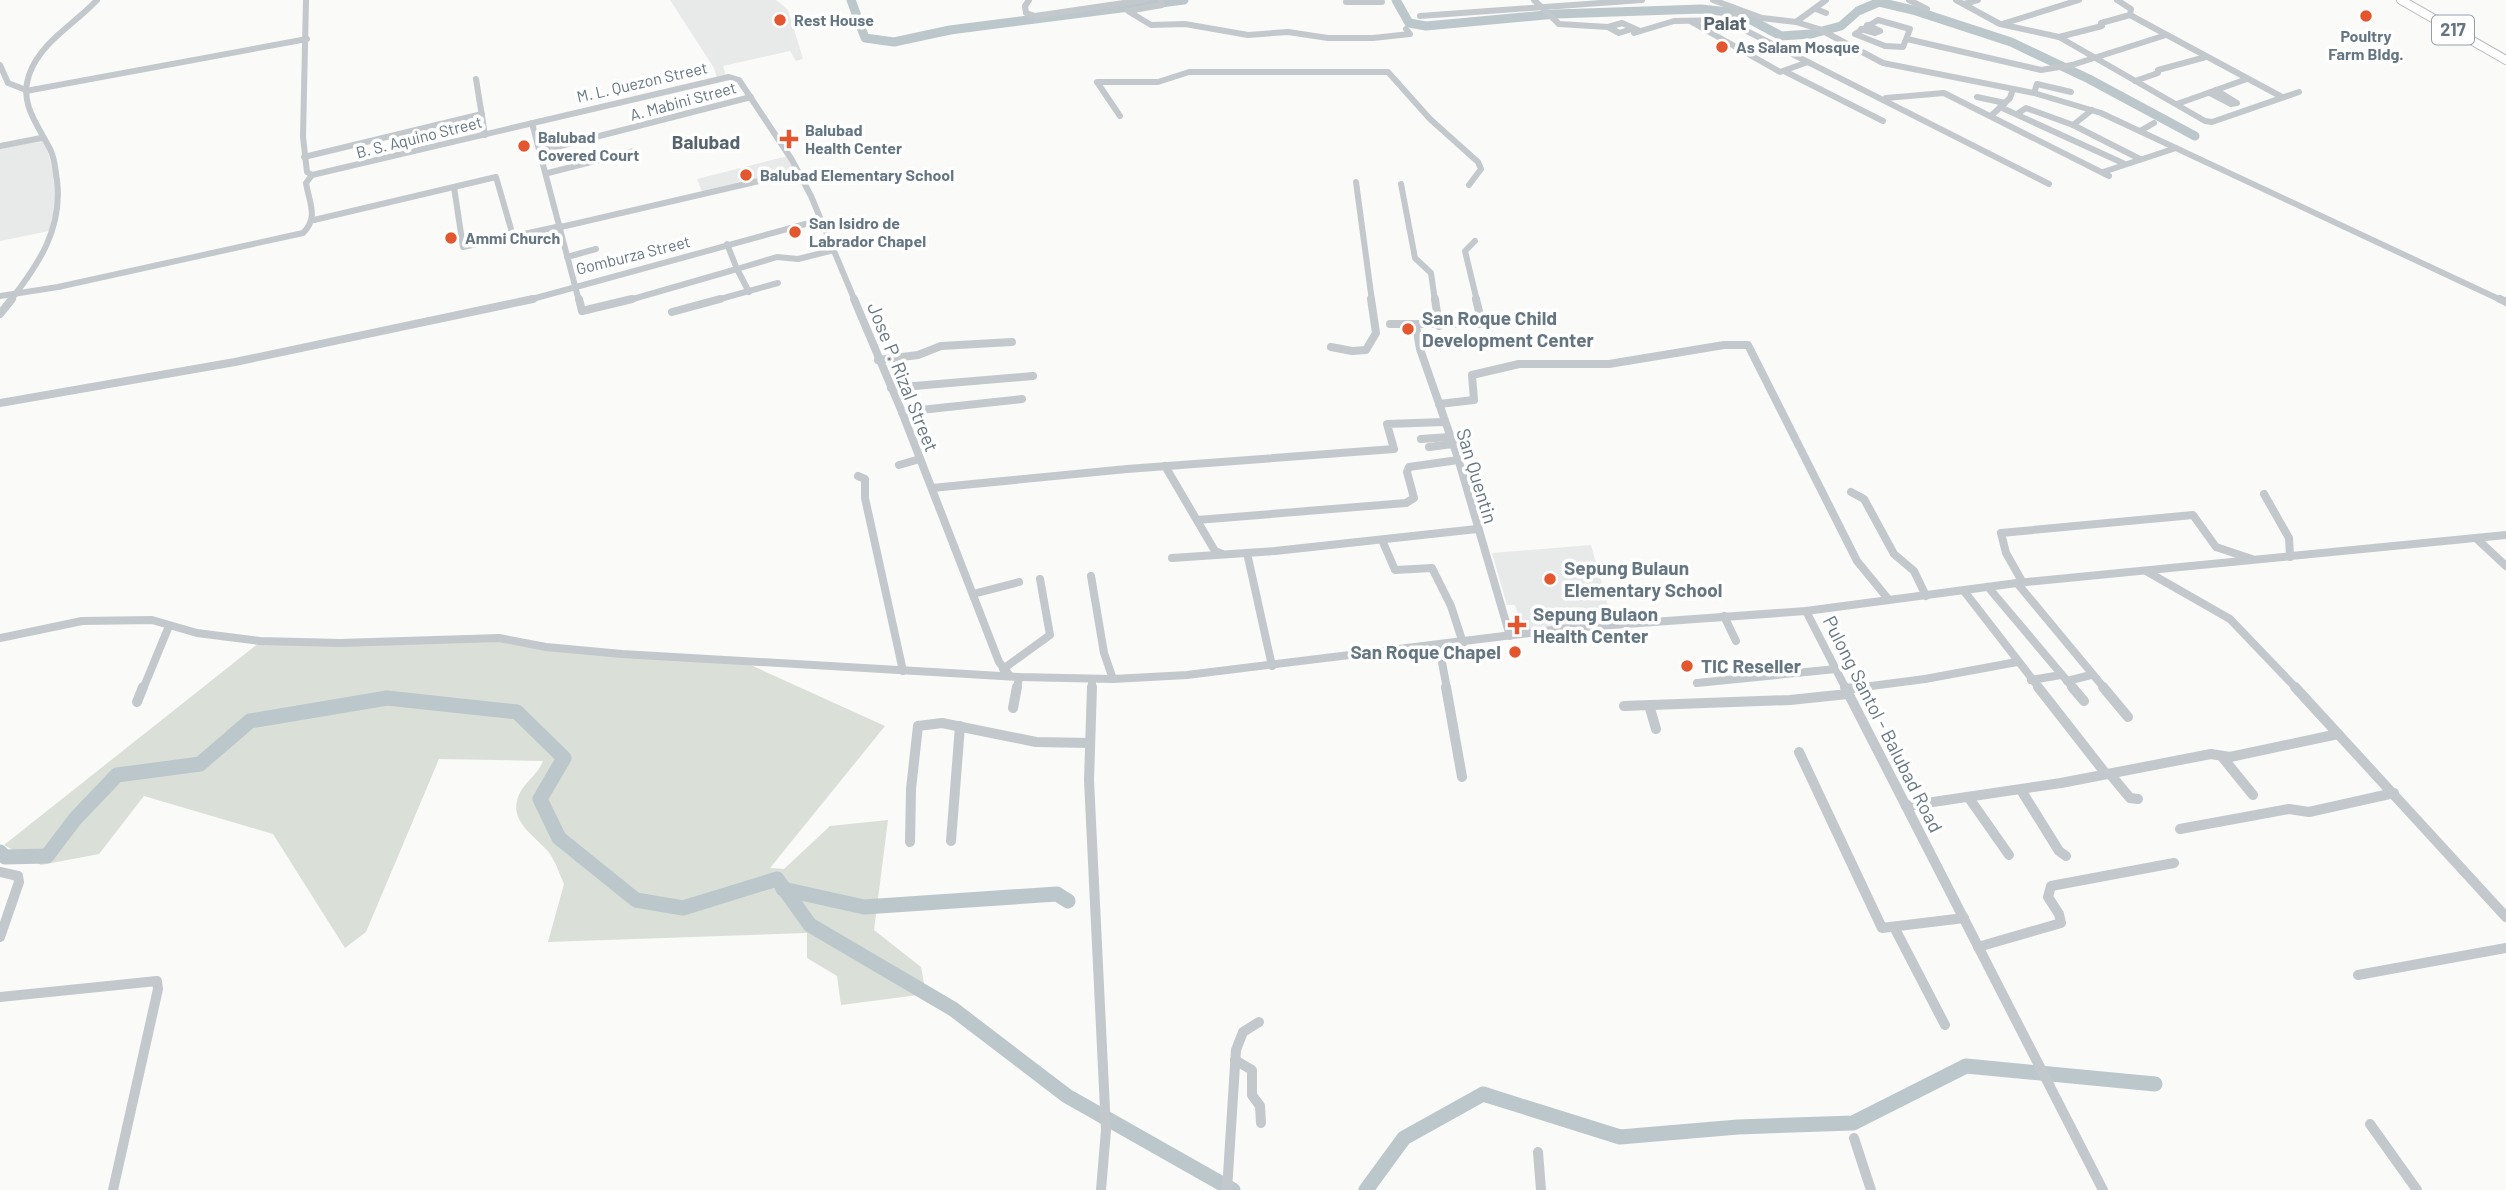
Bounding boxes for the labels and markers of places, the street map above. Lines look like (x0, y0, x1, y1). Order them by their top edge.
marker: Poultry Farm Bldg. (2358, 8, 2374, 24)
place label: Rest House (794, 10, 874, 29)
marker: Rest House (772, 12, 788, 28)
place label: Poultry Farm Bldg. (2328, 26, 2404, 63)
place label: As Salam Mosque (1736, 37, 1860, 56)
marker: As Salam Mosque (1714, 39, 1730, 55)
place label: Balubad Health Center (805, 120, 902, 157)
place label: Balubad Covered Court (538, 127, 639, 164)
marker: Balubad Health Center (779, 129, 799, 149)
marker: Balubad Covered Court (516, 138, 532, 154)
place label: Balubad Elementary School (760, 165, 954, 184)
marker: Balubad Elementary School (738, 167, 754, 183)
place label: San Isidro de Labrador Chapel (809, 213, 926, 250)
marker: San Isidro de Labrador Chapel (787, 224, 803, 240)
place label: Ammi Church (465, 228, 560, 247)
marker: Ammi Church (443, 230, 459, 246)
place label: San Roque Child Development Center (1422, 306, 1595, 351)
marker: San Roque Child Development Center (1400, 321, 1416, 337)
place label: Sepung Bulaun Elementary School (1564, 556, 1722, 601)
marker: Sepung Bulaun Elementary School (1542, 571, 1558, 587)
place label: Sepung Bulaon Health Center (1533, 602, 1658, 647)
marker: Sepung Bulaon Health Center (1507, 615, 1527, 635)
place label: San Roque Chapel (1350, 640, 1501, 663)
marker: San Roque Chapel (1507, 644, 1523, 660)
place label: TIC Reseller (1701, 654, 1802, 677)
marker: TIC Reseller (1679, 658, 1695, 674)

